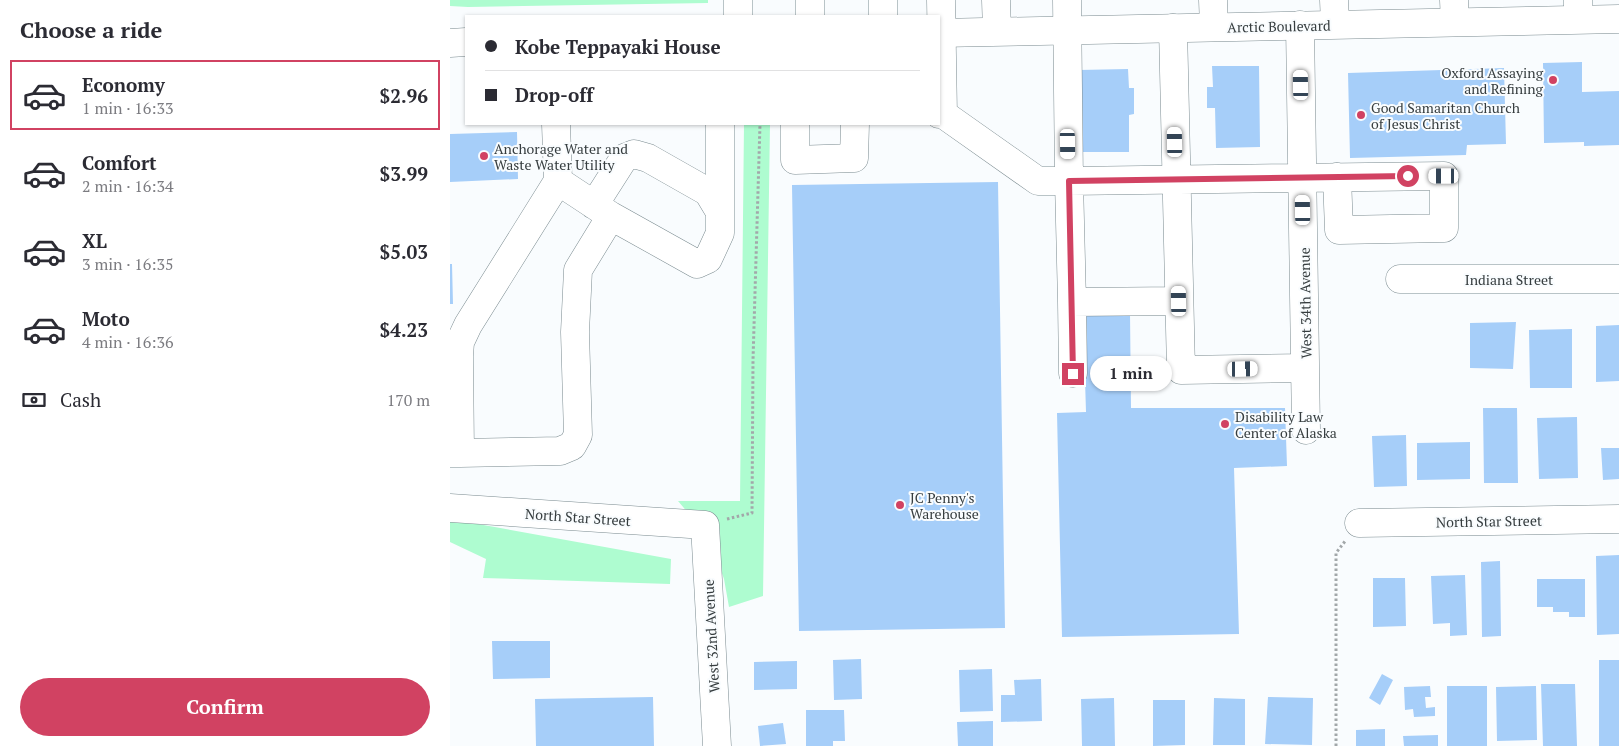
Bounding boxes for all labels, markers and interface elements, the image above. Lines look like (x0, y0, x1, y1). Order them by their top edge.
text: Choose a ride (20, 15, 162, 44)
street label: Arctic Boulevard (1227, 16, 1331, 36)
text: Kobe Teppayaki House (515, 34, 721, 59)
place label: Oxford Assaying and Refining (1441, 63, 1544, 98)
car (1293, 70, 1308, 100)
text: Economy (82, 72, 165, 97)
icon: car (22, 73, 67, 118)
marker: Oxford Assaying and Refining (1547, 74, 1559, 86)
text: Drop-off (515, 82, 593, 107)
text: $2.96 (379, 83, 428, 108)
text: 1 min · 16:33 (82, 97, 174, 119)
place label: Good Samaritan Church of Jesus Christ (1371, 98, 1520, 133)
marker: Good Samaritan Church of Jesus Christ (1355, 109, 1367, 121)
car (1167, 127, 1182, 157)
car (1060, 129, 1075, 159)
place label: Anchorage Water and Waste Water Utility (494, 139, 628, 174)
text: Comfort (82, 150, 157, 175)
marker: Anchorage Water and Waste Water Utility (478, 150, 490, 162)
icon: car (22, 151, 67, 196)
text: $3.99 (379, 161, 428, 186)
route start (1397, 165, 1419, 187)
car (1429, 169, 1459, 184)
text: 2 min · 16:34 (82, 175, 174, 197)
car (1295, 195, 1310, 225)
text: XL (82, 228, 107, 253)
icon: car (22, 229, 67, 274)
text: $5.03 (379, 239, 428, 264)
street label: West 34th Avenue (1295, 247, 1315, 359)
text: 3 min · 16:35 (82, 253, 174, 275)
street label: Indiana Street (1465, 270, 1554, 289)
car (1171, 286, 1186, 316)
text: Moto (82, 306, 130, 331)
icon: car (22, 307, 67, 352)
text: $4.23 (379, 317, 428, 342)
text: 4 min · 16:36 (82, 331, 174, 353)
callout: 1 min (1090, 356, 1173, 392)
car (1227, 361, 1258, 377)
text: 1 min (1109, 362, 1153, 384)
route end (1062, 363, 1084, 385)
icon: cash (20, 386, 48, 414)
text: Cash (60, 387, 101, 412)
text: 170 m (387, 389, 430, 411)
place label: Disability Law Center of Alaska (1235, 407, 1337, 442)
marker: Disability Law Center of Alaska (1219, 418, 1231, 430)
place label: JC Penny's Warehouse (910, 488, 979, 523)
marker: JC Penny's Warehouse (894, 499, 906, 511)
street label: North Star Street (524, 504, 632, 530)
street label: North Star Street (1436, 511, 1543, 531)
street label: West 32nd Avenue (699, 579, 723, 693)
button: Confirm (20, 678, 430, 736)

